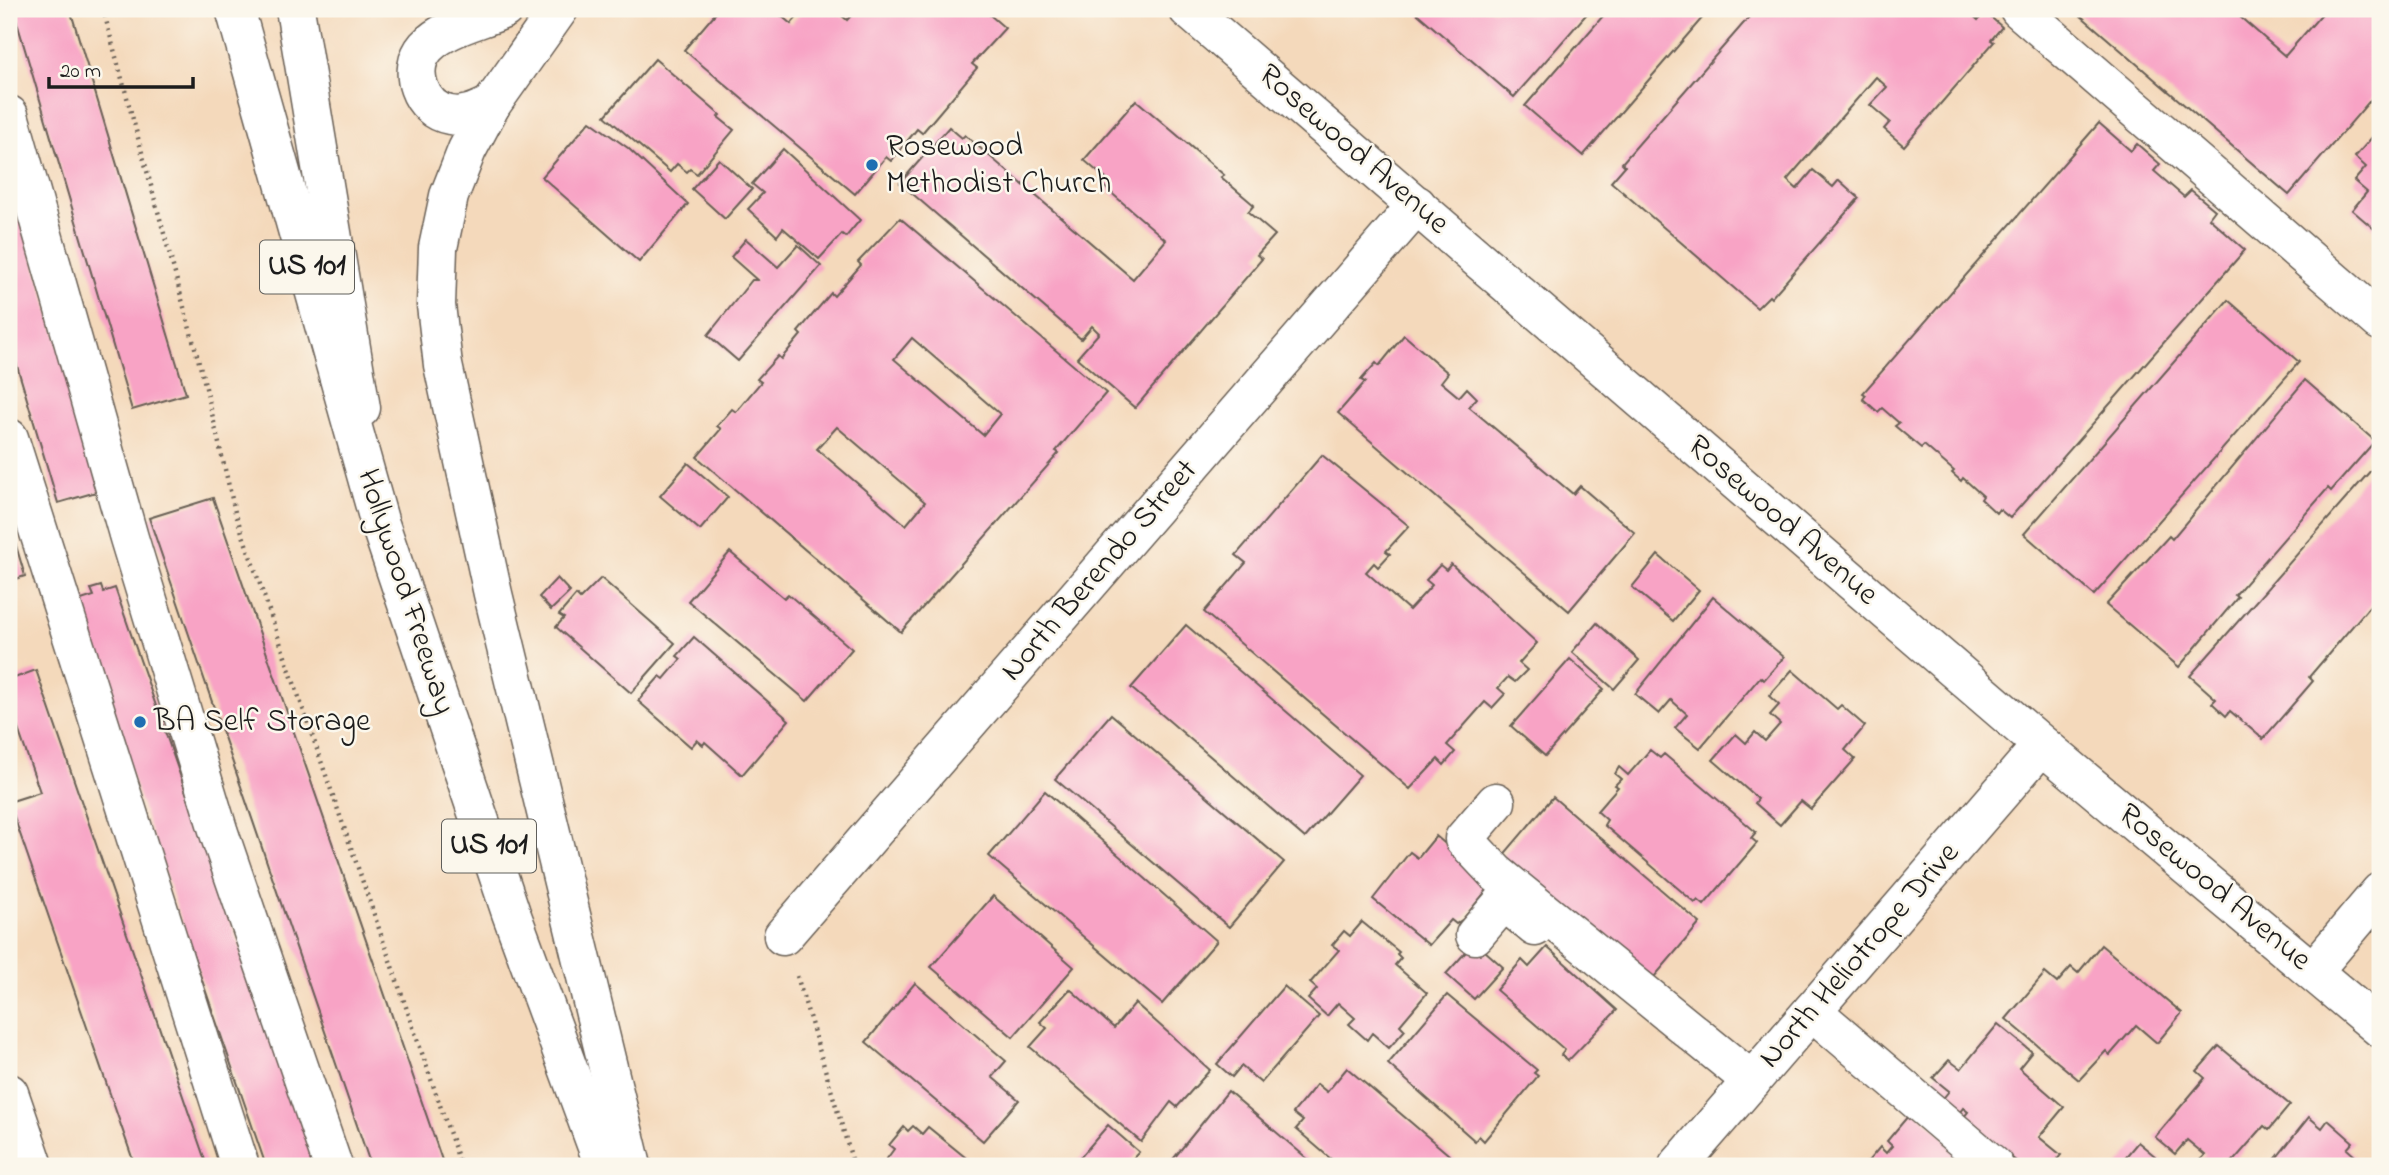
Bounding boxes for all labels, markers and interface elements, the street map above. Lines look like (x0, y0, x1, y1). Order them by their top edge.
scale bar (49, 46, 192, 90)
street label: Rosewood Avenue (1247, 53, 1460, 247)
text: 20 m (60, 57, 101, 87)
place label: Rosewood Methodist Church (886, 124, 1111, 208)
marker: Rosewood Methodist Church (864, 157, 880, 173)
road number: US 101 (260, 241, 354, 294)
street label: Rosewood Avenue (1676, 424, 1889, 618)
street label: North Berendo Street (990, 449, 1210, 693)
street label: Hollywood Freeway (343, 463, 467, 721)
place label: BA Self Storage (153, 699, 371, 746)
marker: BA Self Storage (132, 714, 148, 730)
street label: Rosewood Avenue (2107, 793, 2322, 984)
road number: US 101 (442, 820, 536, 873)
street label: North Heliotrope Drive (1748, 832, 1972, 1080)

